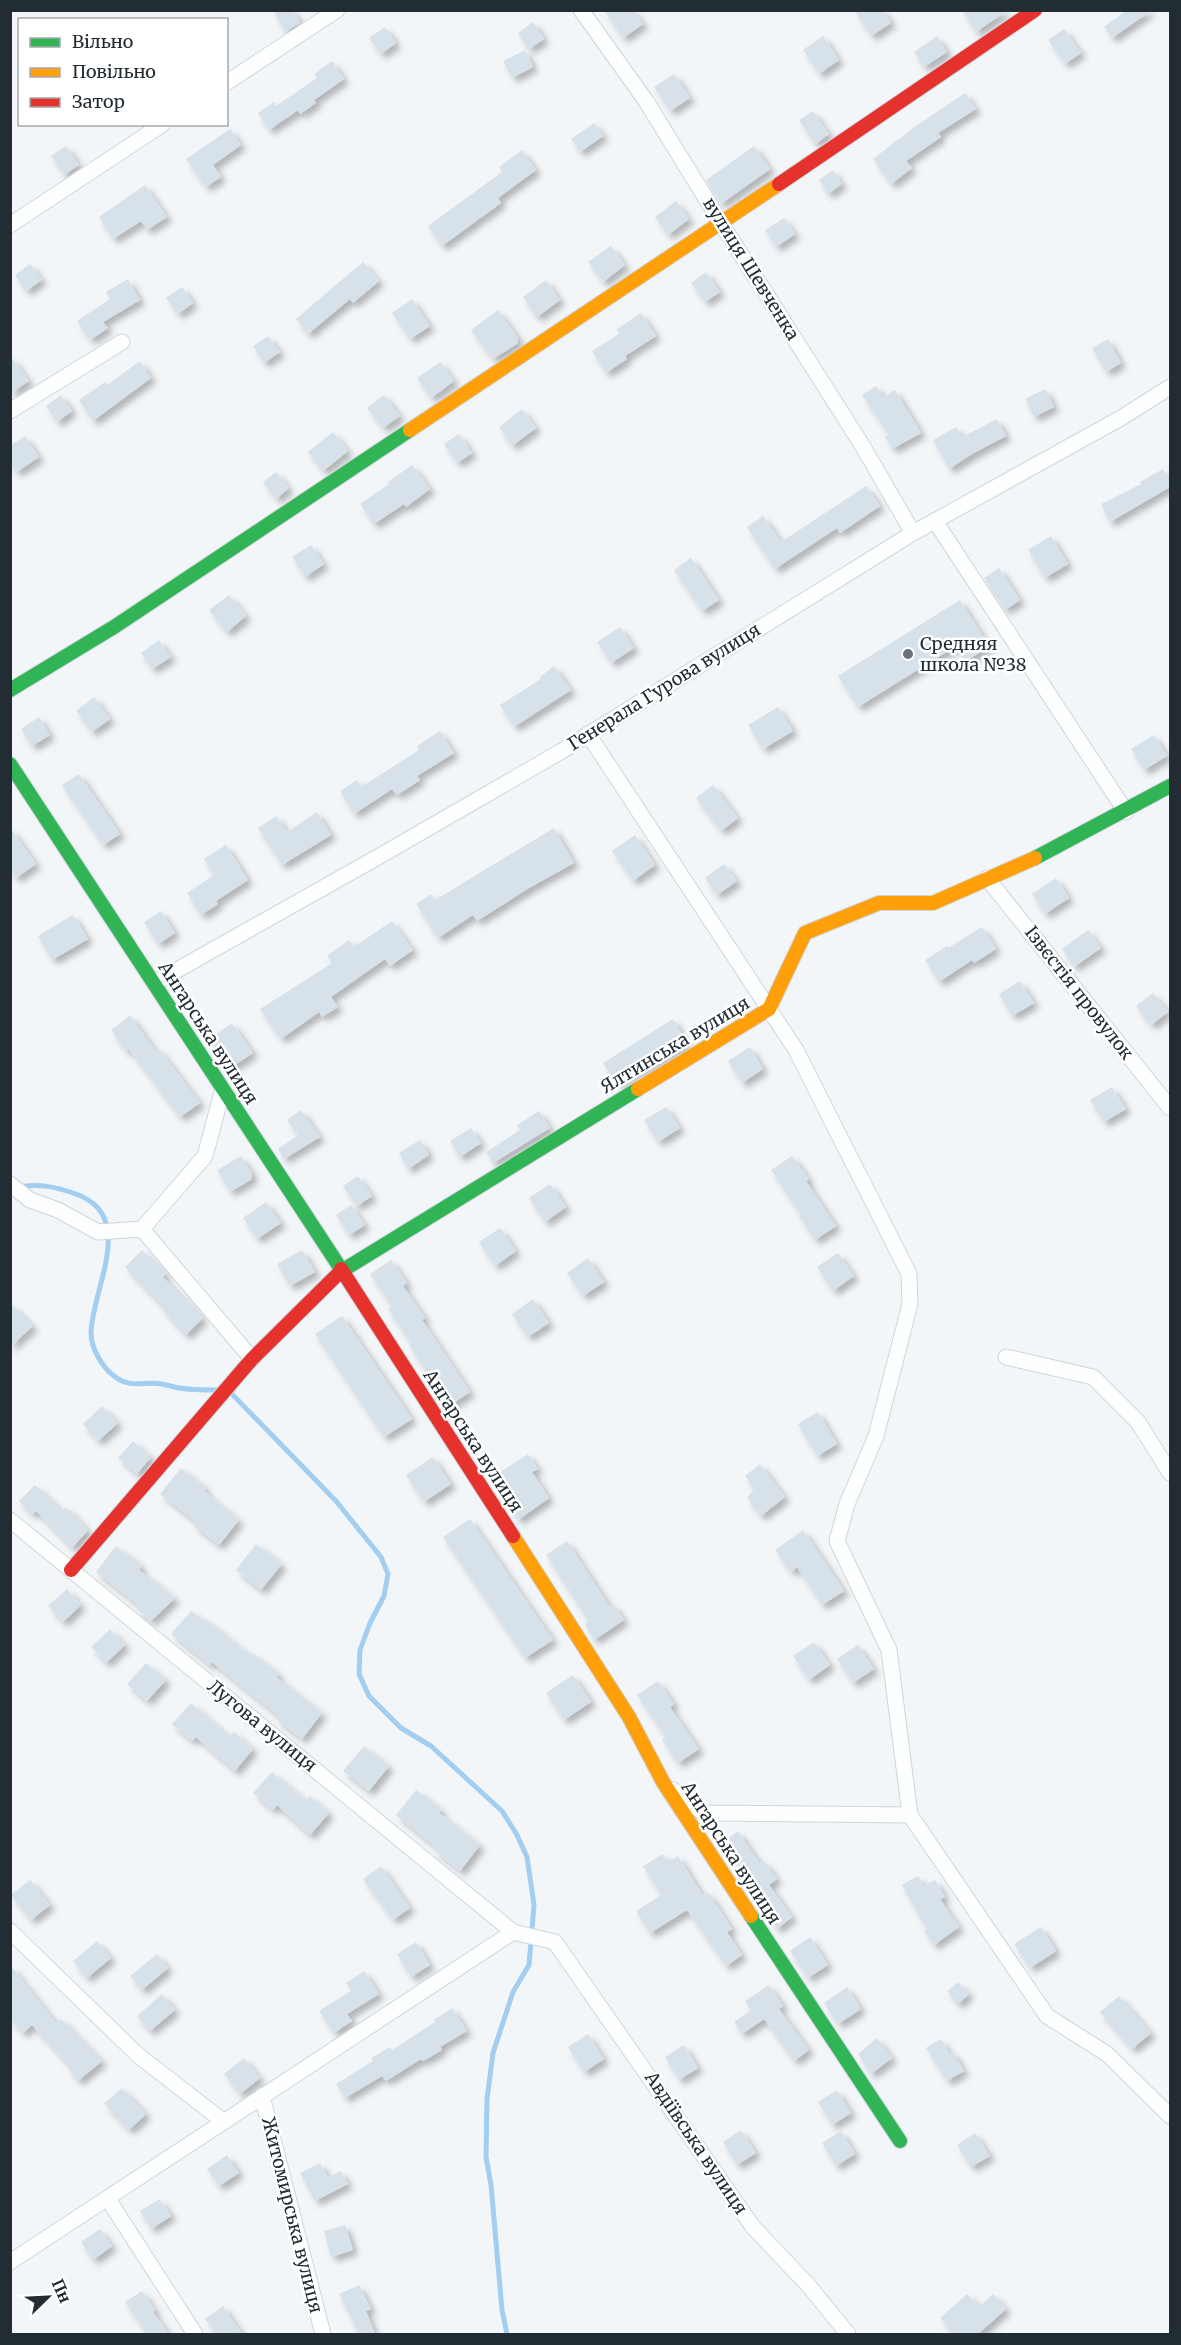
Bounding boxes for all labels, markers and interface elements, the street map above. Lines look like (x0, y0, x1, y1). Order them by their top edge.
legend (18, 18, 228, 126)
text: Вільно (72, 30, 133, 53)
text: Повільно (72, 60, 156, 83)
text: Затор (72, 90, 125, 113)
street label: вулиця Шевченка (698, 193, 805, 345)
street label: Генерала Гурова вулиця (563, 618, 765, 755)
place label: Средняя школа №38 (920, 632, 1027, 676)
marker: Средняя школа №38 (901, 647, 915, 661)
street label: Ізвєстія провулок (1020, 921, 1139, 1065)
street label: Ангарська вулиця (153, 956, 263, 1109)
street label: Ялтинська вулиця (596, 991, 754, 1098)
street label: Ангарська вулиця (418, 1364, 528, 1517)
street label: Лугова вулиця (203, 1674, 322, 1777)
street label: Ангарська вулиця (676, 1776, 786, 1929)
street label: Авдіївська вулиця (639, 2066, 753, 2219)
street label: Житомирська вулиця (257, 2114, 328, 2316)
north arrow (18, 2267, 78, 2327)
text: Пн (48, 2276, 76, 2306)

